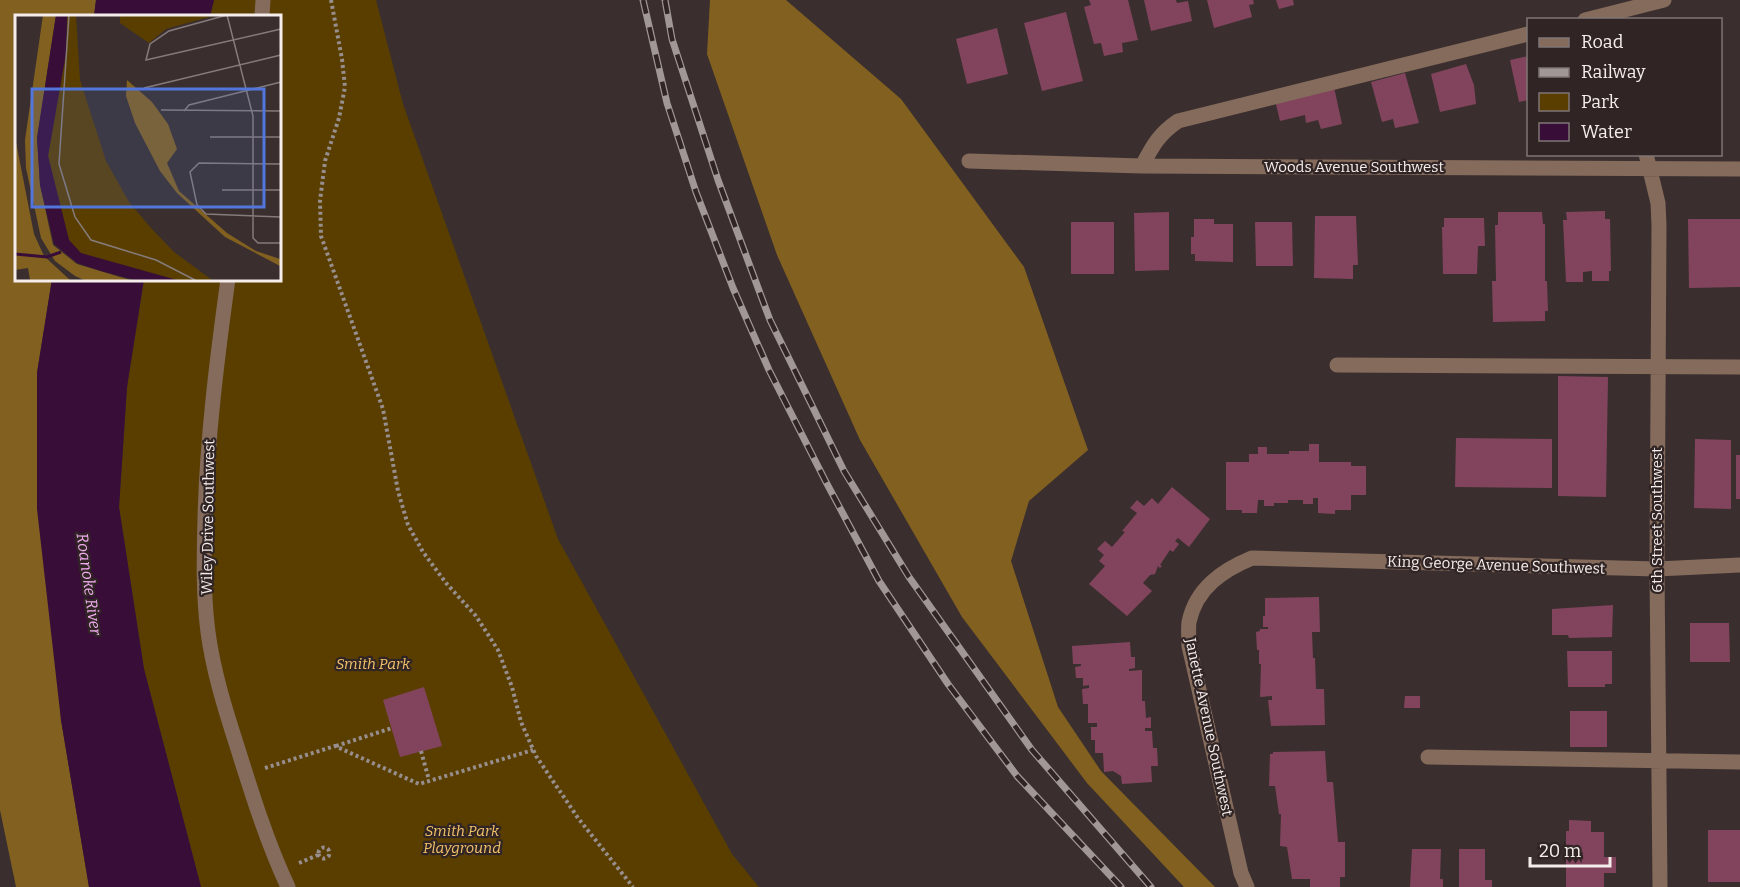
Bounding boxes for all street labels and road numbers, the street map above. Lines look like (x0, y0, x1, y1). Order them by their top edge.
street label: Woods Avenue Southwest (1264, 158, 1444, 176)
street label: Wiley Drive Southwest (198, 438, 218, 595)
street label: 6th Street Southwest (1648, 447, 1666, 593)
street label: King George Avenue Southwest (1386, 552, 1606, 578)
street label: Janette Avenue Southwest (1181, 635, 1237, 818)

